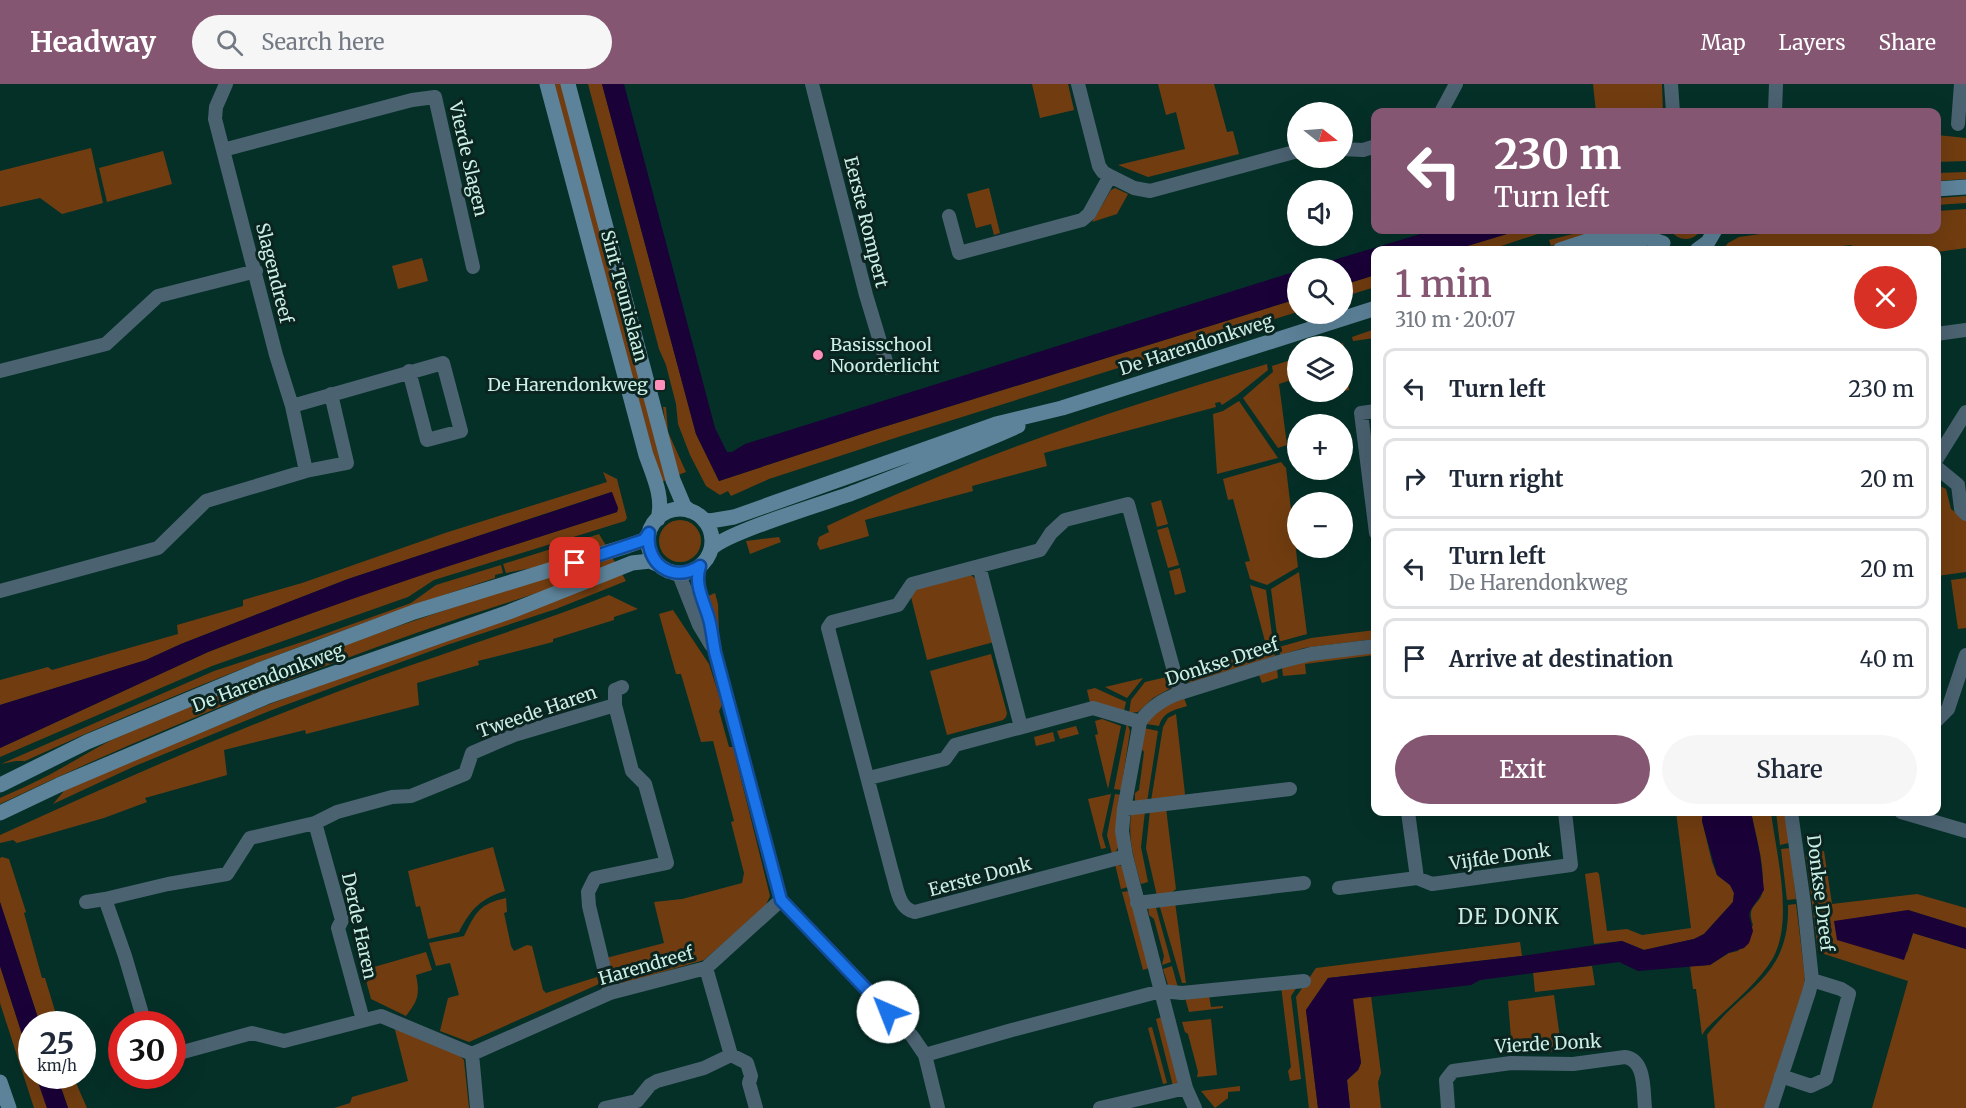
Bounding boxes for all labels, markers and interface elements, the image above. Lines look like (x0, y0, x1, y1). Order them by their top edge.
search box (192, 15, 612, 69)
text: Headway (30, 24, 156, 60)
icon: search (213, 26, 246, 59)
text: Search here (261, 28, 385, 56)
text: Map (1701, 29, 1746, 56)
text: Layers (1779, 29, 1846, 56)
text: Share (1879, 29, 1936, 56)
street label: Vierde Slagen (444, 98, 493, 219)
north arrow (1287, 102, 1353, 168)
map controls (1287, 102, 1353, 558)
text: 230 m (1494, 128, 1621, 180)
icon: left (1395, 132, 1473, 210)
street label: Eerste Rompert (839, 154, 894, 290)
button: sound (1287, 180, 1353, 246)
text: Turn left (1494, 180, 1609, 214)
street label: Slagendreef (251, 220, 298, 326)
street label: Sint Teunislaan (596, 228, 653, 364)
button: search (1287, 258, 1353, 324)
text: 1 min (1395, 262, 1492, 307)
button: close (1854, 266, 1917, 329)
text: 310 m · 20:07 (1395, 307, 1515, 332)
street label: De Harendonkweg (1116, 309, 1276, 380)
place label: Basisschool Noorderlicht (830, 333, 940, 377)
button: layers (1287, 336, 1353, 402)
marker: Basisschool Noorderlicht (811, 348, 825, 362)
icon: left (1398, 372, 1431, 405)
place label: De Harendonkweg (487, 373, 648, 396)
text: Turn left (1449, 375, 1546, 403)
text: 230 m (1848, 375, 1914, 403)
marker: De Harendonkweg (653, 378, 667, 392)
button: + (1287, 414, 1353, 480)
icon: right (1398, 462, 1431, 495)
text: Turn right (1449, 465, 1563, 493)
text: 20 m (1860, 465, 1914, 493)
button: − (1287, 492, 1353, 558)
pin (549, 537, 600, 588)
text: Turn left (1449, 542, 1546, 570)
icon: arrive (558, 546, 591, 579)
icon: left (1398, 552, 1431, 585)
text: 20 m (1860, 555, 1914, 583)
text: De Harendonkweg (1449, 570, 1628, 595)
street label: Donkse Dreef (1162, 632, 1282, 691)
street label: De Harendonkweg (189, 638, 347, 717)
icon: arrive (1398, 642, 1431, 675)
text: Arrive at destination (1449, 645, 1673, 673)
text: 40 m (1859, 645, 1914, 673)
street label: Tweede Haren (474, 680, 600, 743)
button: Exit (1395, 735, 1650, 804)
button: Share (1662, 735, 1917, 804)
street label: Donkse Dreef (1802, 833, 1839, 954)
street label: Vijfde Donk (1447, 838, 1552, 875)
street label: Eerste Donk (926, 852, 1034, 901)
street label: Derde Haren (337, 870, 382, 981)
district label: DE DONK (1458, 904, 1560, 929)
street label: Harendreef (596, 941, 697, 990)
position arrow (856, 980, 920, 1044)
speed limit sign: 30 (108, 1011, 186, 1089)
text: 25 (40, 1024, 74, 1062)
street label: Vierde Donk (1493, 1029, 1603, 1058)
text: km/h (37, 1056, 77, 1075)

